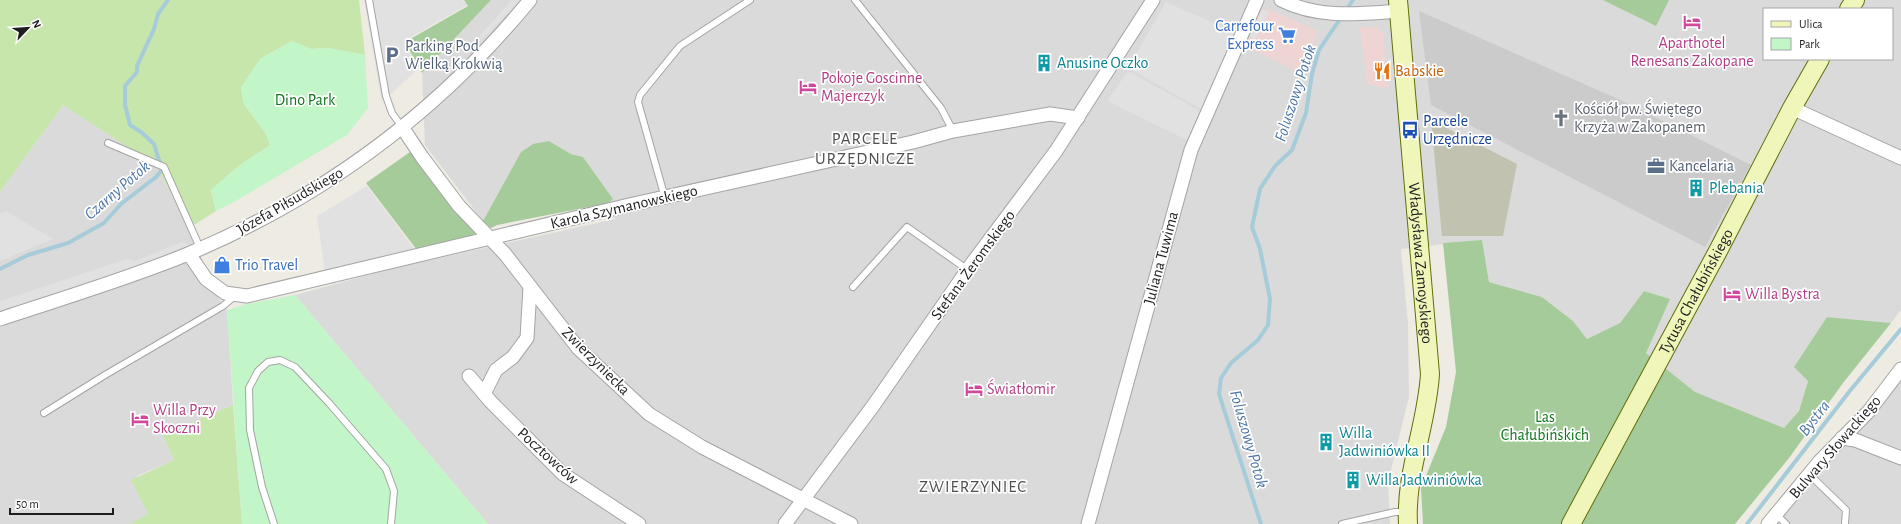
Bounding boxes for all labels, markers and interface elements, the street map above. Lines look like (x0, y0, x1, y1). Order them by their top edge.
north arrow (8, 8, 48, 48)
legend (1763, 8, 1893, 60)
hotel icon: Aparthotel Renesans Zakopane (1682, 12, 1702, 32)
text: N (30, 18, 43, 30)
place label: Carrefour Express (1215, 18, 1275, 52)
text: Ulica (1799, 18, 1823, 30)
supermarket icon: Carrefour Express (1277, 25, 1297, 45)
place label: Aparthotel Renesans Zakopane (1630, 35, 1754, 69)
place label: Parking Pod Wielką Krokwią (405, 38, 503, 72)
text: Park (1799, 38, 1820, 50)
water label: Foluszowy Potok (1271, 42, 1319, 144)
parking icon: Parking Pod Wielką Krokwią (382, 45, 402, 65)
building icon: Anusine Oczko (1034, 53, 1054, 73)
place label: Anusine Oczko (1057, 55, 1149, 71)
restaurant icon: Babskie (1372, 61, 1392, 81)
place label: Babskie (1395, 63, 1444, 79)
place label: Pokoje Goscinne Majerczyk (821, 70, 922, 105)
hotel icon: Pokoje Goscinne Majerczyk (798, 77, 818, 97)
park label: Dino Park (275, 92, 336, 108)
place label: Kościół pw. Świętego Krzyża w Zakopanem (1574, 98, 1706, 136)
church icon: Kościół pw. Świętego Krzyża w Zakopanem (1551, 108, 1571, 128)
place label: Parcele Urzędnicze (1423, 113, 1492, 147)
bus stop icon: Parcele Urzędnicze (1400, 120, 1420, 140)
district label: PARCELE URZĘDNICZE (815, 130, 915, 167)
office icon: Kancelaria (1646, 156, 1666, 176)
water label: Czarny Potok (81, 157, 153, 223)
place label: Kancelaria (1669, 158, 1734, 174)
street label: Józefa Piłsudskiego (234, 164, 346, 238)
building icon: Plebania (1686, 178, 1706, 198)
place label: Plebania (1709, 180, 1764, 196)
street label: Karola Szymanowskiego (549, 182, 699, 233)
street label: Władysława Zamoyskiego (1406, 182, 1435, 344)
street label: Stefana Żeromskiego (926, 206, 1018, 323)
street label: Juliana Tuwima (1141, 210, 1181, 306)
street label: Tytusa Chałubińskiego (1656, 226, 1736, 357)
shop icon: Trio Travel (212, 255, 232, 275)
place label: Trio Travel (235, 257, 298, 273)
hotel icon: Willa Bystra (1722, 284, 1742, 304)
place label: Willa Bystra (1745, 286, 1820, 303)
street label: Zwierzyniecka (558, 324, 633, 399)
place label: Światłomir (987, 378, 1056, 397)
hotel icon: Światłomir (964, 379, 984, 399)
water label: Foluszowy Potok (1227, 388, 1271, 490)
street label: Bulwary Słowackiego (1786, 392, 1885, 502)
water label: Bystra (1795, 397, 1833, 439)
place label: Willa Przy Skoczni (153, 402, 216, 436)
hotel icon: Willa Przy Skoczni (130, 409, 150, 429)
park label: Las Chałubińskich (1501, 409, 1589, 443)
street label: Pocztowców (514, 425, 582, 487)
place label: Willa Jadwiniówka II (1339, 425, 1430, 459)
building icon: Willa Jadwiniówka II (1316, 432, 1336, 452)
building icon: Willa Jadwiniówka (1343, 470, 1363, 490)
place label: Willa Jadwiniówka (1366, 472, 1482, 488)
district label: ZWIERZYNIEC (919, 478, 1027, 495)
scale bar (10, 490, 113, 516)
text: 50 m (16, 498, 39, 510)

